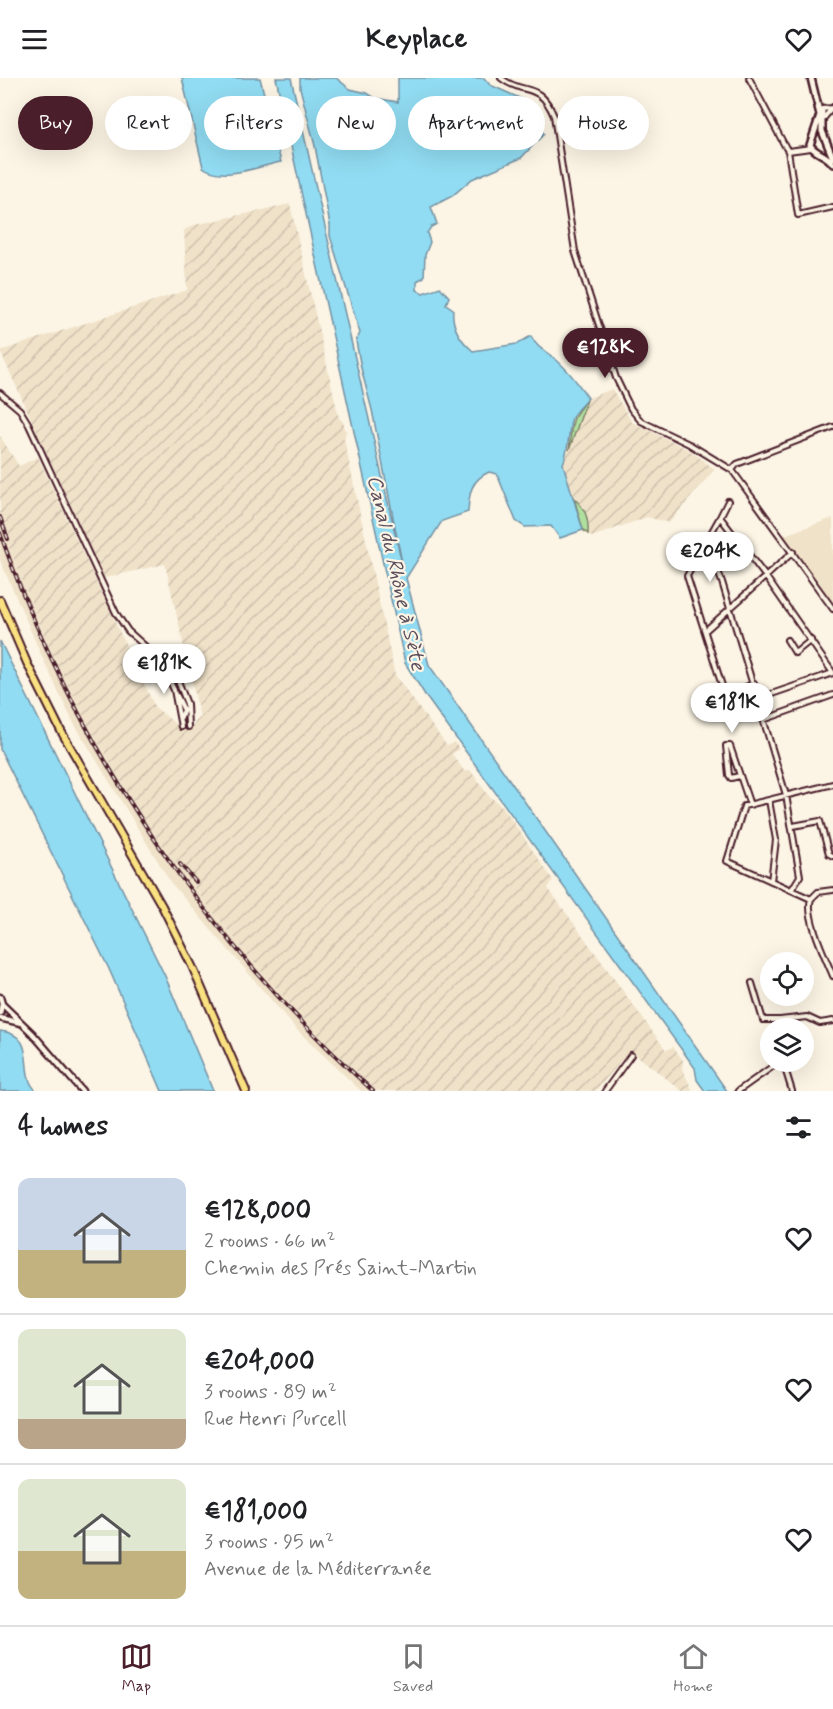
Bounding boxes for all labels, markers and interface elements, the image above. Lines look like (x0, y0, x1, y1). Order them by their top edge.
text: Keyplace (366, 22, 467, 57)
icon: menu (18, 23, 51, 56)
icon: heart (782, 23, 815, 56)
chip: Buy (18, 96, 93, 150)
chip: Rent (105, 96, 192, 150)
chip: Filters (204, 96, 304, 150)
chip: New (316, 96, 396, 150)
chip: Apartment (408, 96, 545, 150)
chip: House (557, 96, 649, 150)
pin: €128K (563, 328, 647, 379)
text: €128K (576, 334, 634, 361)
water label: Canal du Rhône à Sète (360, 473, 432, 674)
pin: €204K (668, 532, 752, 583)
text: €204K (680, 538, 740, 565)
pin: €181K (122, 644, 206, 695)
text: €181K (137, 650, 191, 677)
pin: €181K (690, 683, 774, 734)
text: €181K (705, 689, 759, 716)
map controls (760, 952, 814, 1072)
button: locate (760, 952, 814, 1006)
button: layers (760, 1018, 814, 1072)
text: 4 homes (18, 1110, 108, 1144)
icon: filters (782, 1111, 815, 1144)
text: €128,000 (204, 1194, 311, 1228)
icon: home (66, 1202, 138, 1274)
icon: heart (782, 1222, 815, 1255)
text: 2 rooms · 66 m² (204, 1228, 335, 1255)
text: Chemin des Prés Saint-Martin (204, 1255, 477, 1282)
text: €204,000 (204, 1345, 315, 1379)
icon: home (66, 1353, 138, 1425)
icon: heart (782, 1373, 815, 1406)
text: 3 rooms · 89 m² (204, 1379, 337, 1406)
text: Rue Henri Purcell (204, 1406, 347, 1433)
text: €181,000 (204, 1495, 308, 1529)
icon: home (66, 1503, 138, 1575)
icon: heart (782, 1523, 815, 1556)
text: 3 rooms · 95 m² (204, 1529, 334, 1556)
text: Avenue de la Méditerranée (204, 1556, 432, 1583)
tab: Map (120, 1640, 153, 1697)
tab: Saved (393, 1640, 433, 1697)
tab: Home (673, 1640, 713, 1697)

